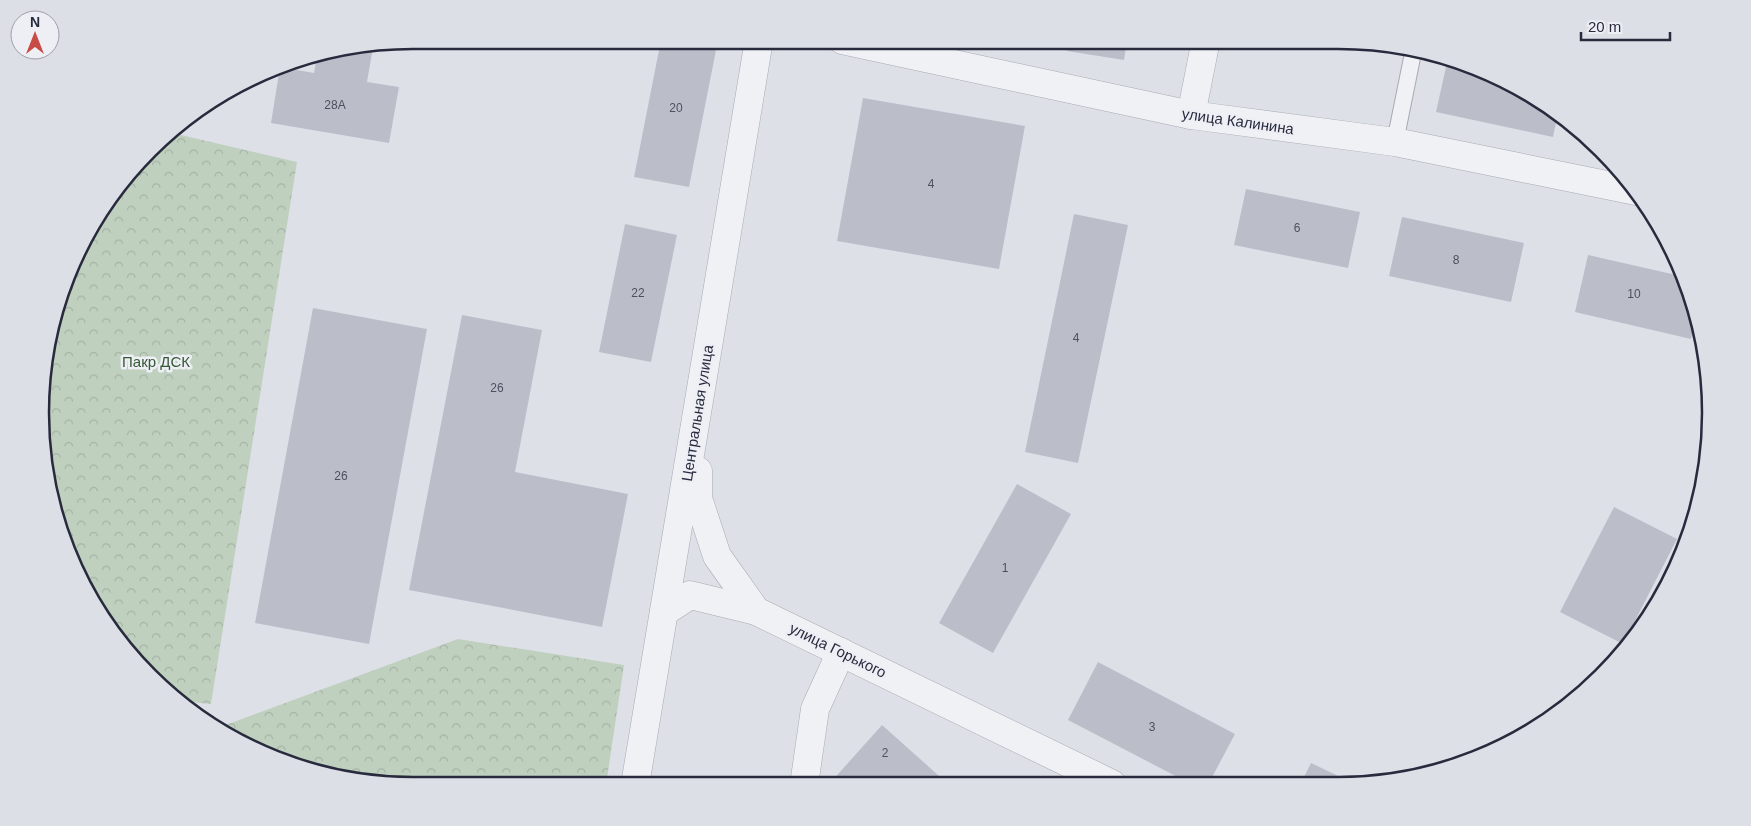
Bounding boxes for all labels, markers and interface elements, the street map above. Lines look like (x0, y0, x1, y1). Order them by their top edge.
north arrow (10, 10, 60, 60)
scale bar (1581, 10, 1670, 42)
text: N (30, 14, 40, 30)
text: 20 m (1588, 18, 1621, 35)
house number: 28А (324, 98, 346, 112)
house number: 20 (669, 101, 683, 115)
street label: улица Калинина (1181, 105, 1296, 137)
house number: 4 (928, 177, 935, 191)
house number: 6 (1294, 221, 1301, 235)
house number: 8 (1453, 253, 1460, 267)
house number: 22 (631, 286, 645, 300)
house number: 10 (1627, 287, 1641, 301)
house number: 4 (1073, 331, 1080, 345)
street label: Центральная улица (678, 343, 716, 482)
park label: Пакр ДСК (122, 353, 190, 370)
house number: 26 (490, 381, 504, 395)
house number: 26 (334, 469, 348, 483)
house number: 1 (1002, 561, 1009, 575)
street label: улица Горького (787, 619, 889, 681)
house number: 3 (1149, 720, 1156, 734)
house number: 2 (882, 746, 889, 760)

